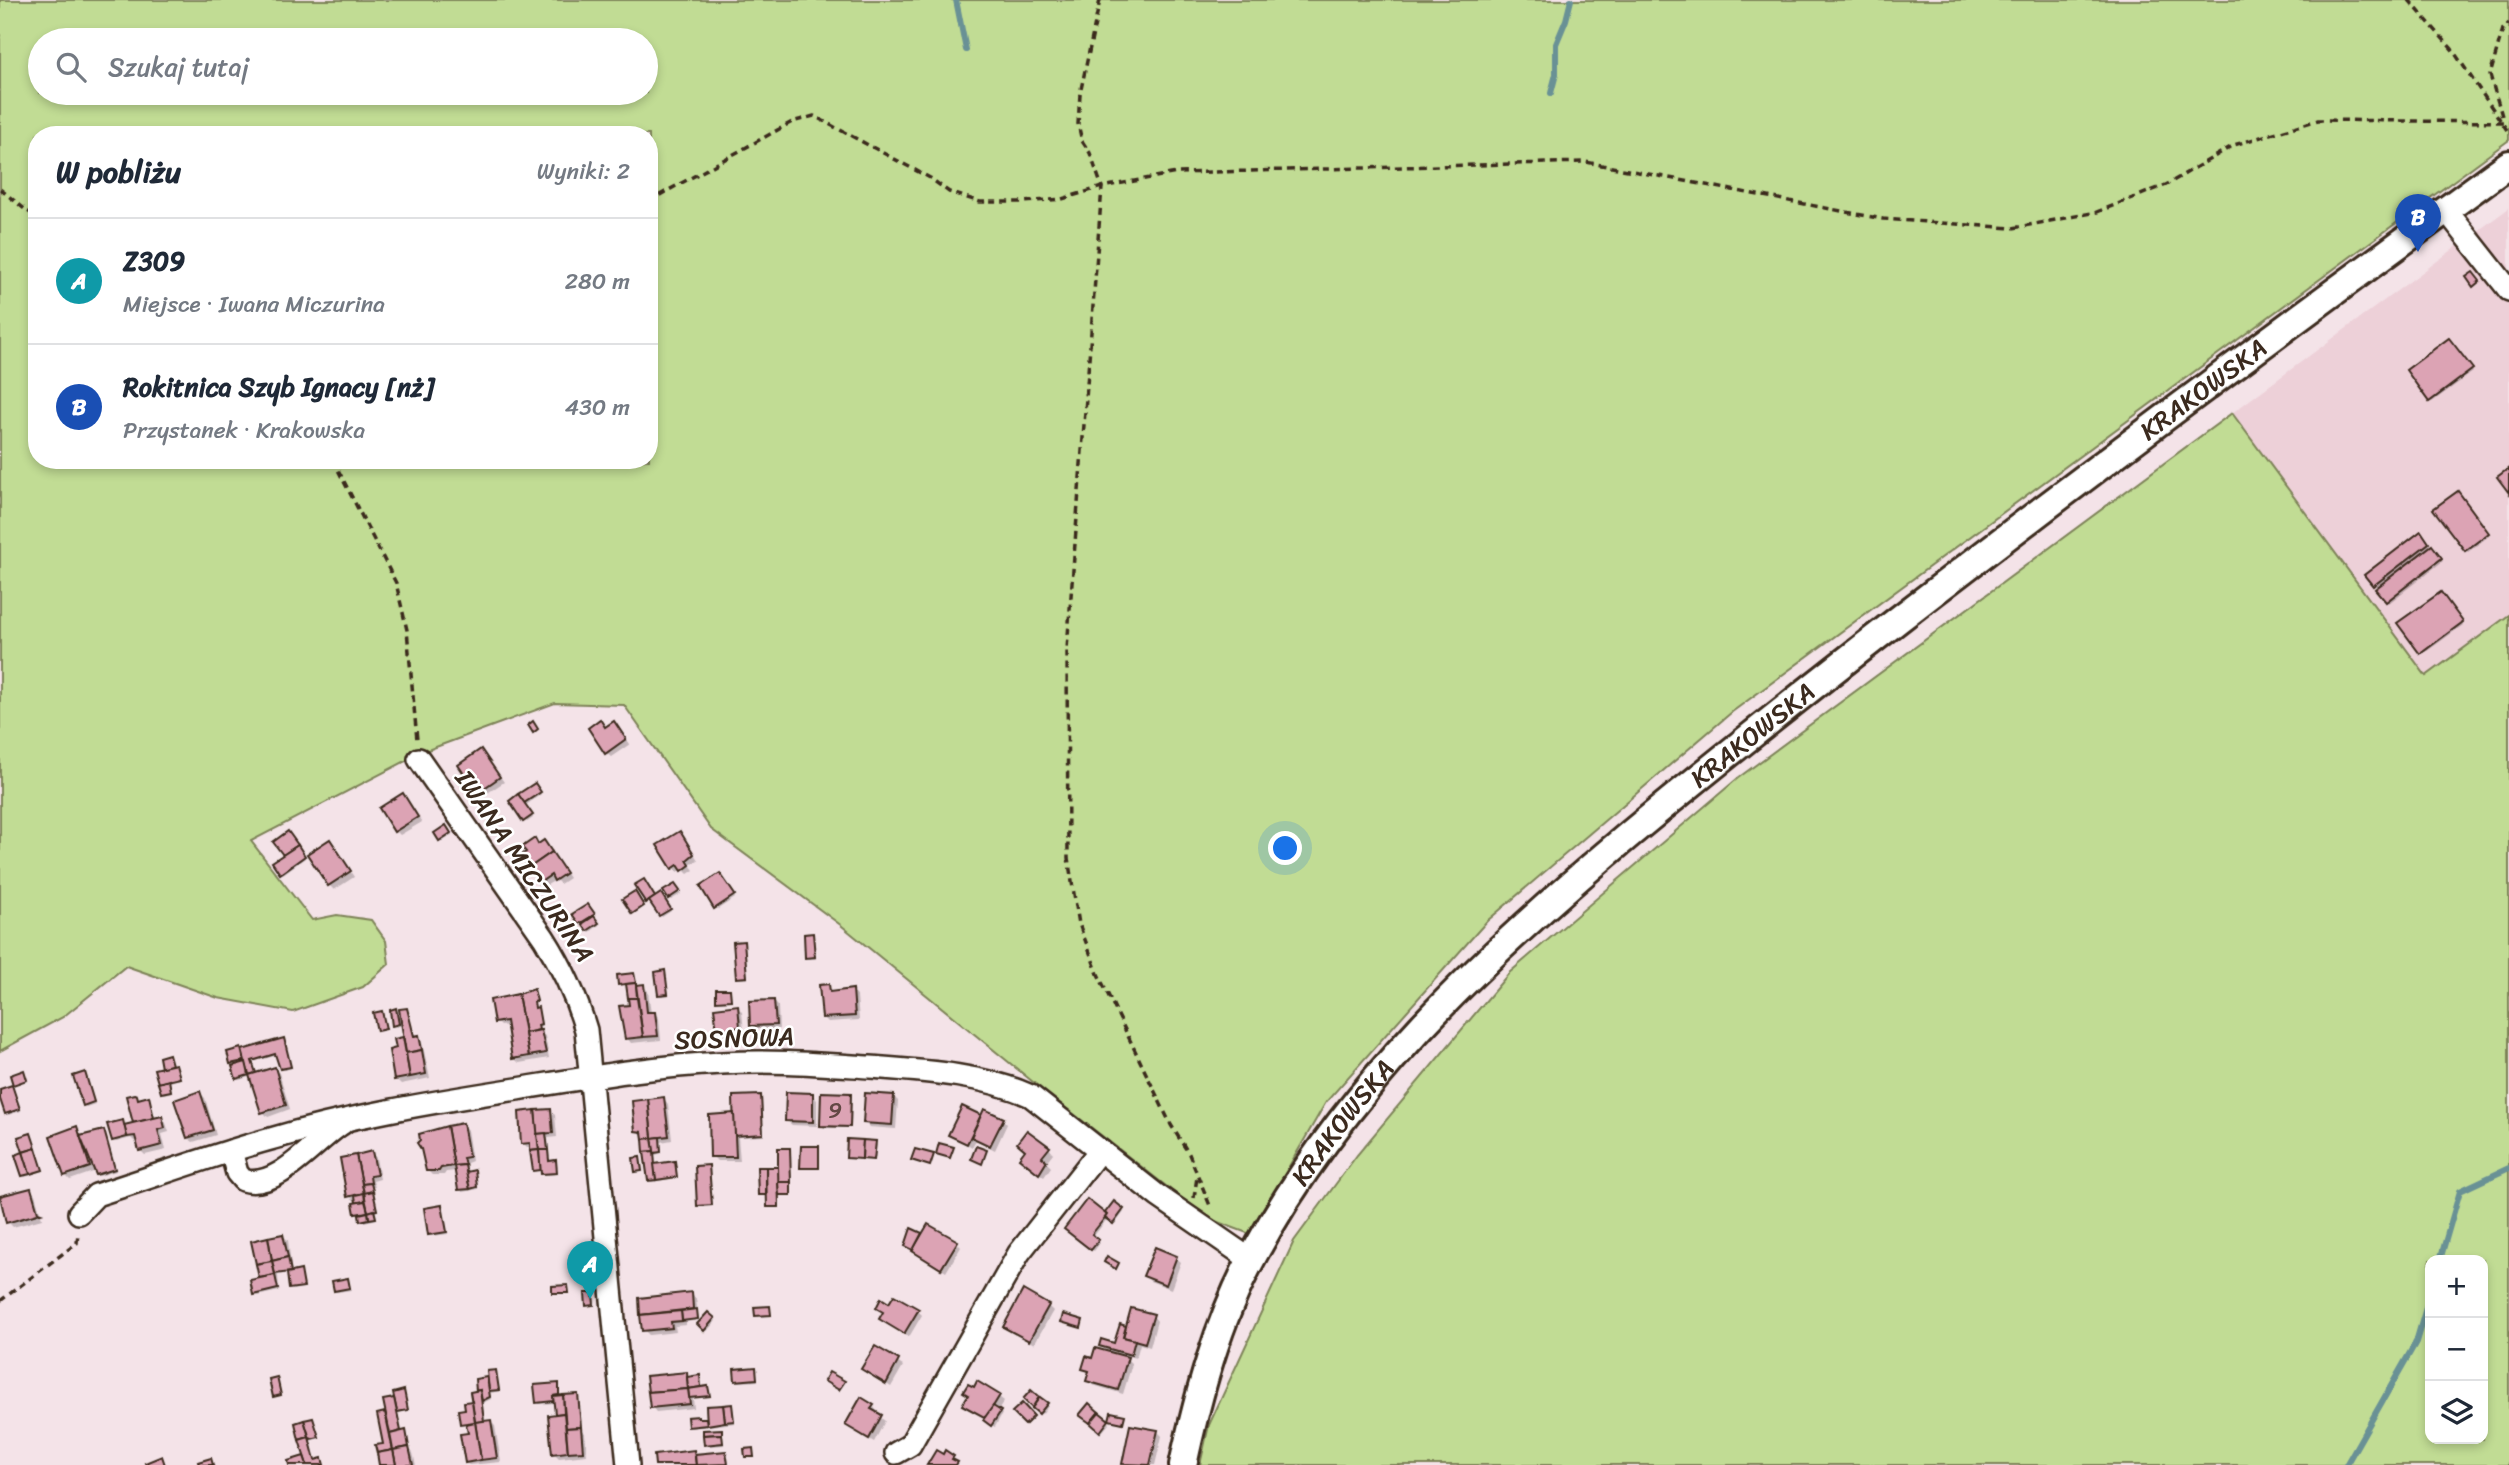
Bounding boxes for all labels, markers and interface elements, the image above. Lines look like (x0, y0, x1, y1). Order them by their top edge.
search box (28, 28, 658, 105)
text: Szukaj tutaj (108, 44, 249, 90)
icon: search (52, 48, 90, 86)
text: W pobliżu (56, 145, 181, 199)
text: Wyniki: 2 (537, 151, 630, 192)
pin: B (2395, 194, 2441, 252)
text: Z309 (123, 238, 185, 284)
text: A (71, 261, 87, 302)
text: 280 m (565, 261, 630, 302)
text: Miejsce · Iwana Miczurina (123, 284, 385, 325)
street label: KRAKOWSKA (2129, 326, 2277, 452)
text: Rokitnica Szyb Ignacy [nż] (123, 364, 435, 410)
text: B (72, 387, 86, 428)
text: 430 m (565, 387, 630, 428)
text: Przystanek · Krakowska (123, 410, 365, 451)
street label: KRAKOWSKA (1679, 670, 1825, 800)
street label: IWANA MICZURINA (442, 759, 607, 972)
your location (1268, 831, 1302, 865)
street label: SOSNOWA (673, 1013, 795, 1063)
street label: KRAKOWSKA (1278, 1048, 1406, 1195)
house number: 9 (828, 1090, 842, 1131)
pin: A (567, 1241, 613, 1299)
map controls (2425, 1255, 2488, 1444)
button: + (2425, 1255, 2488, 1318)
button: − (2425, 1318, 2488, 1381)
button: layers (2425, 1381, 2488, 1444)

